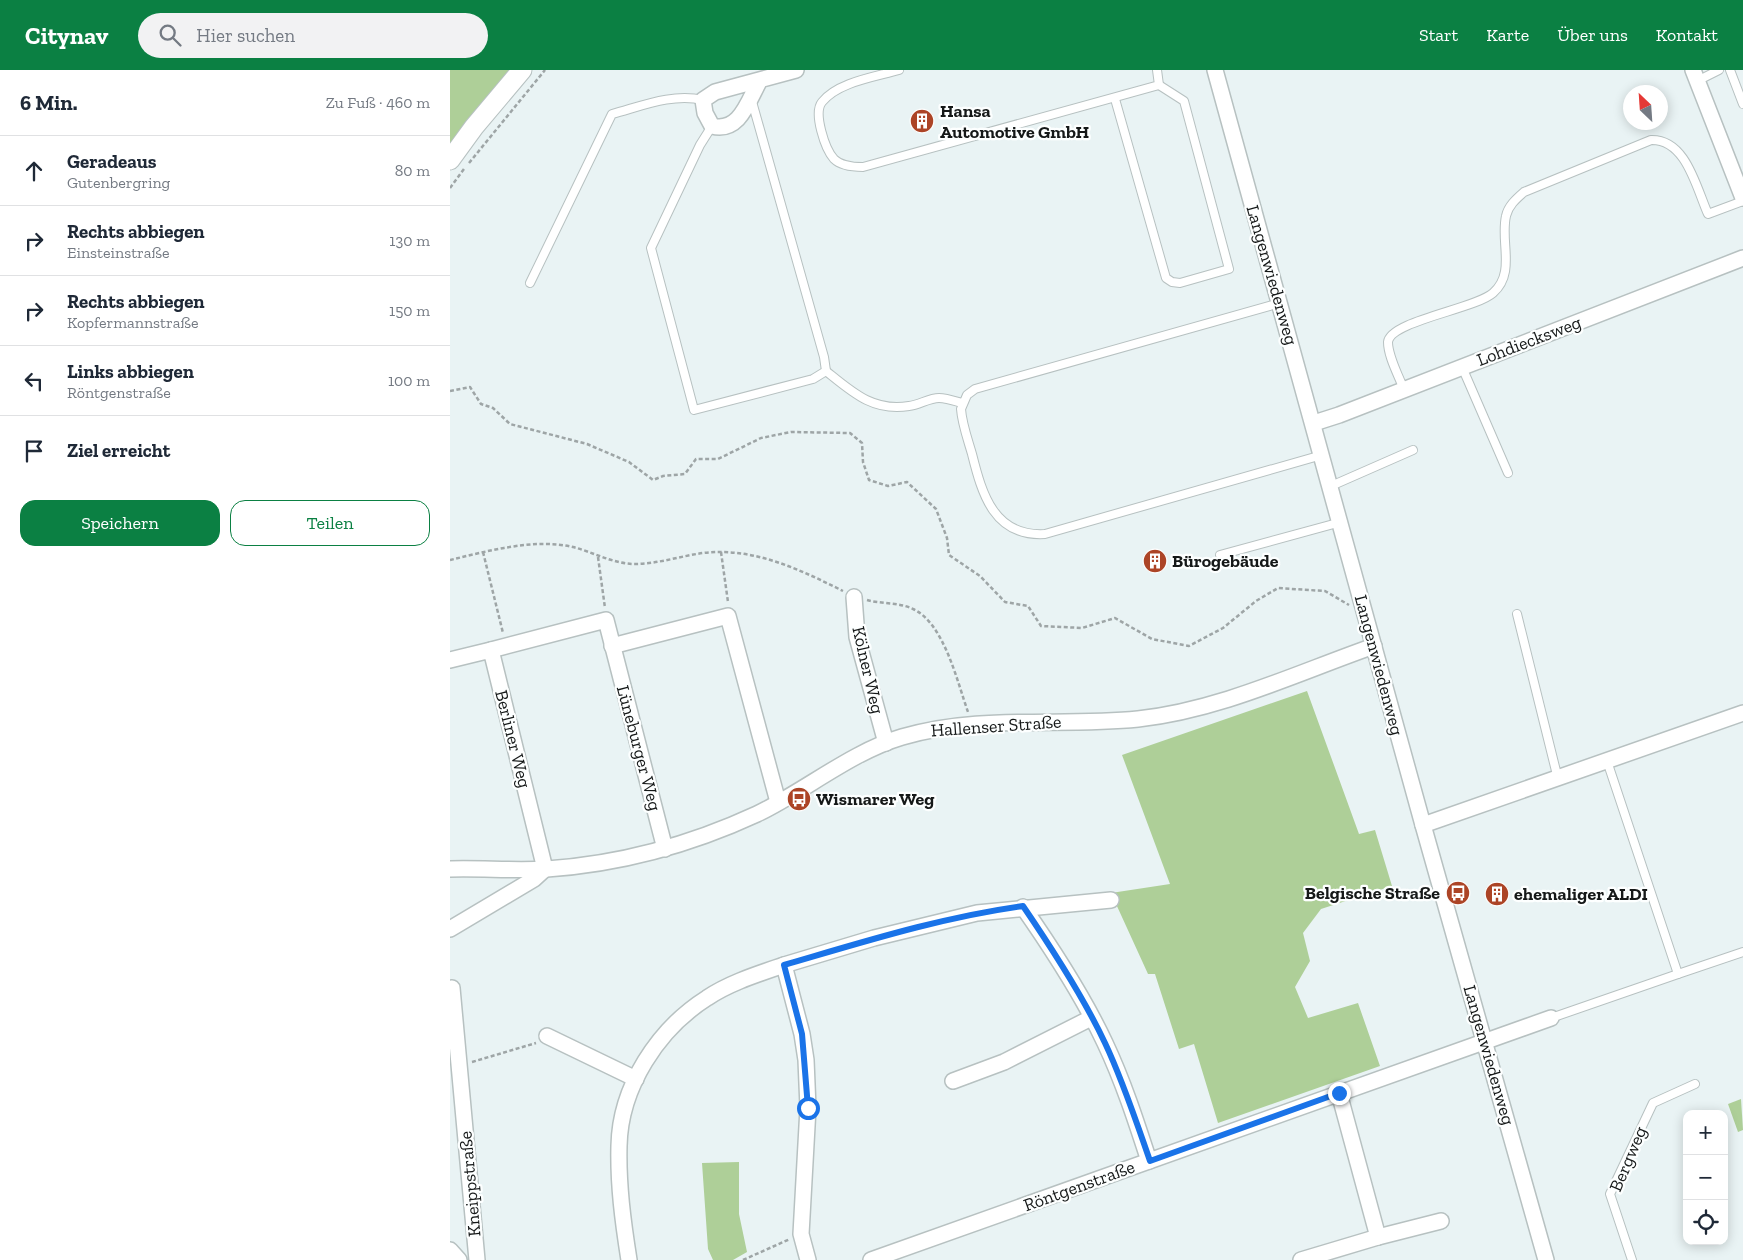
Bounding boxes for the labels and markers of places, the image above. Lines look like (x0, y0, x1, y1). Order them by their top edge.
place label: Hansa Automotive GmbH (940, 100, 1089, 143)
building icon: Hansa Automotive GmbH (909, 108, 935, 134)
building icon: Bürogebäude (1142, 548, 1168, 574)
place label: Bürogebäude (1172, 550, 1279, 572)
bus stop icon: Wismarer Weg (786, 786, 812, 812)
place label: Wismarer Weg (816, 788, 935, 810)
bus stop icon: Belgische Straße (1445, 880, 1471, 906)
building icon: ehemaliger ALDI (1484, 881, 1510, 907)
place label: Belgische Straße (1305, 882, 1440, 904)
place label: ehemaliger ALDI (1514, 883, 1648, 905)

